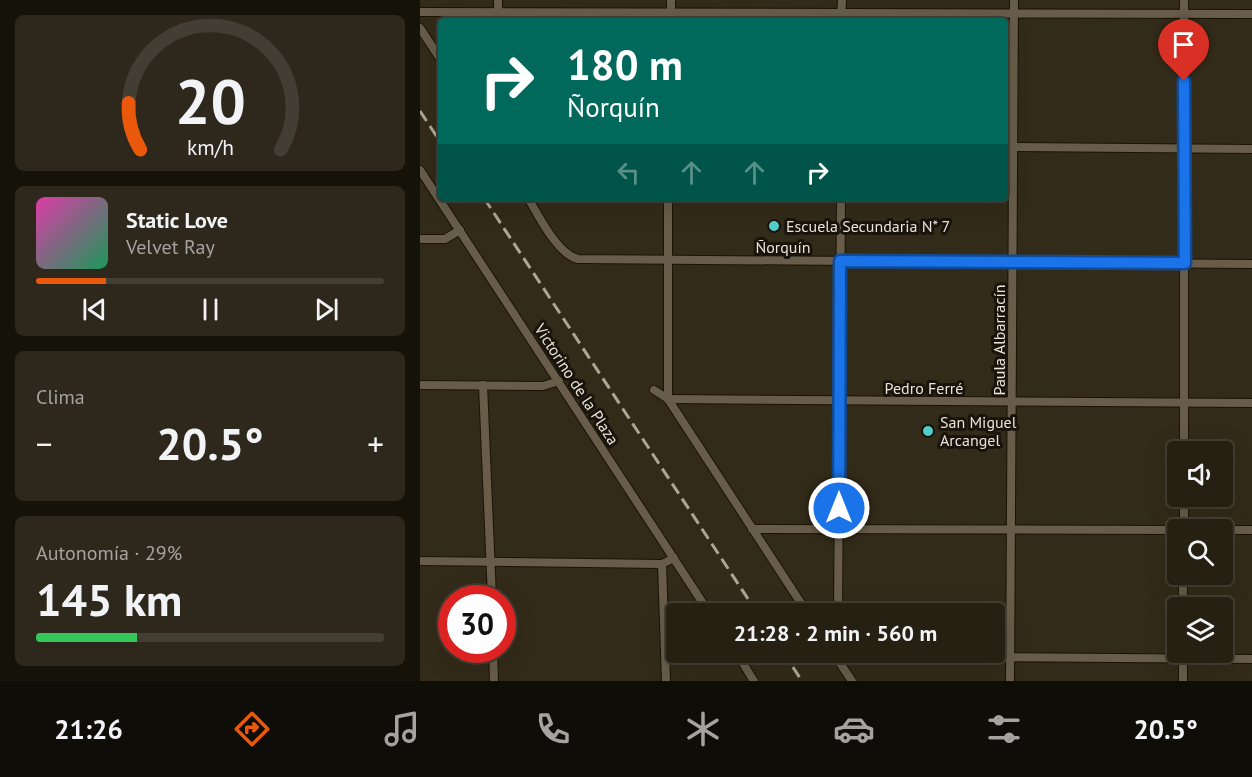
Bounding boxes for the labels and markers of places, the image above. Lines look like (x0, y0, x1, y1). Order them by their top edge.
pin (1158, 19, 1209, 81)
place label: Escuela Secundaria N* 7 (786, 216, 950, 236)
marker: Escuela Secundaria N* 7 (767, 219, 781, 233)
place label: San Miguel Arcangel (940, 412, 1017, 450)
marker: San Miguel Arcangel (921, 424, 935, 438)

